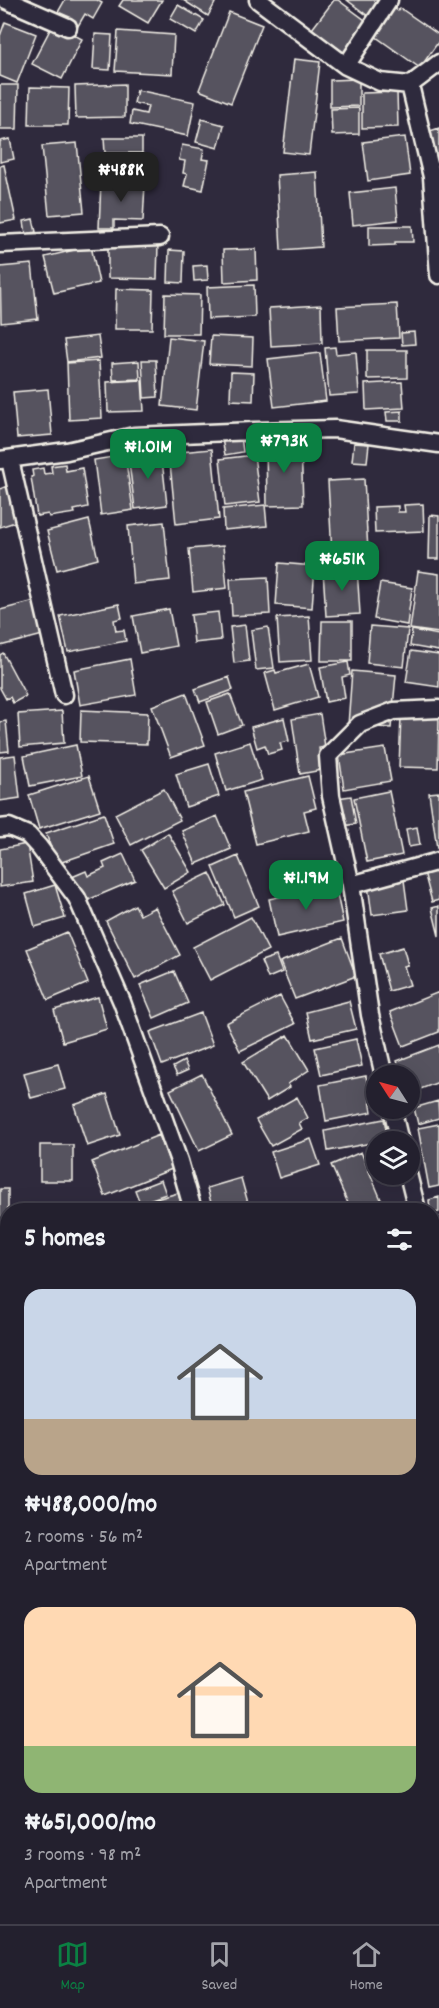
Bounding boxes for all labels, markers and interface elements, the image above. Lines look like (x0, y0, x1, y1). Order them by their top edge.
pin: ₦488K (79, 152, 163, 203)
text: ₦488K (98, 157, 144, 185)
pin: ₦793K (242, 423, 326, 474)
text: ₦793K (260, 428, 308, 456)
pin: ₦1.01M (99, 429, 197, 480)
text: ₦1.01M (124, 434, 172, 462)
pin: ₦651K (300, 541, 384, 592)
text: ₦651K (319, 546, 365, 574)
pin: ₦1.19M (257, 860, 355, 911)
text: ₦1.19M (283, 865, 329, 893)
north arrow (366, 1065, 420, 1119)
map controls (366, 1065, 420, 1185)
button: layers (366, 1131, 420, 1185)
text: 5 homes (24, 1221, 106, 1258)
icon: filters (383, 1223, 416, 1256)
icon: home (166, 1328, 274, 1436)
text: ₦488,000/mo (24, 1487, 157, 1524)
text: 2 rooms · 56 m² (24, 1524, 143, 1552)
text: Apartment (24, 1552, 107, 1580)
icon: home (166, 1646, 274, 1754)
text: ₦651,000/mo (24, 1805, 156, 1842)
text: 3 rooms · 98 m² (24, 1842, 141, 1870)
text: Apartment (24, 1870, 107, 1898)
tab: Map (56, 1938, 89, 1997)
tab: Saved (201, 1938, 237, 1997)
tab: Home (349, 1938, 383, 1997)

